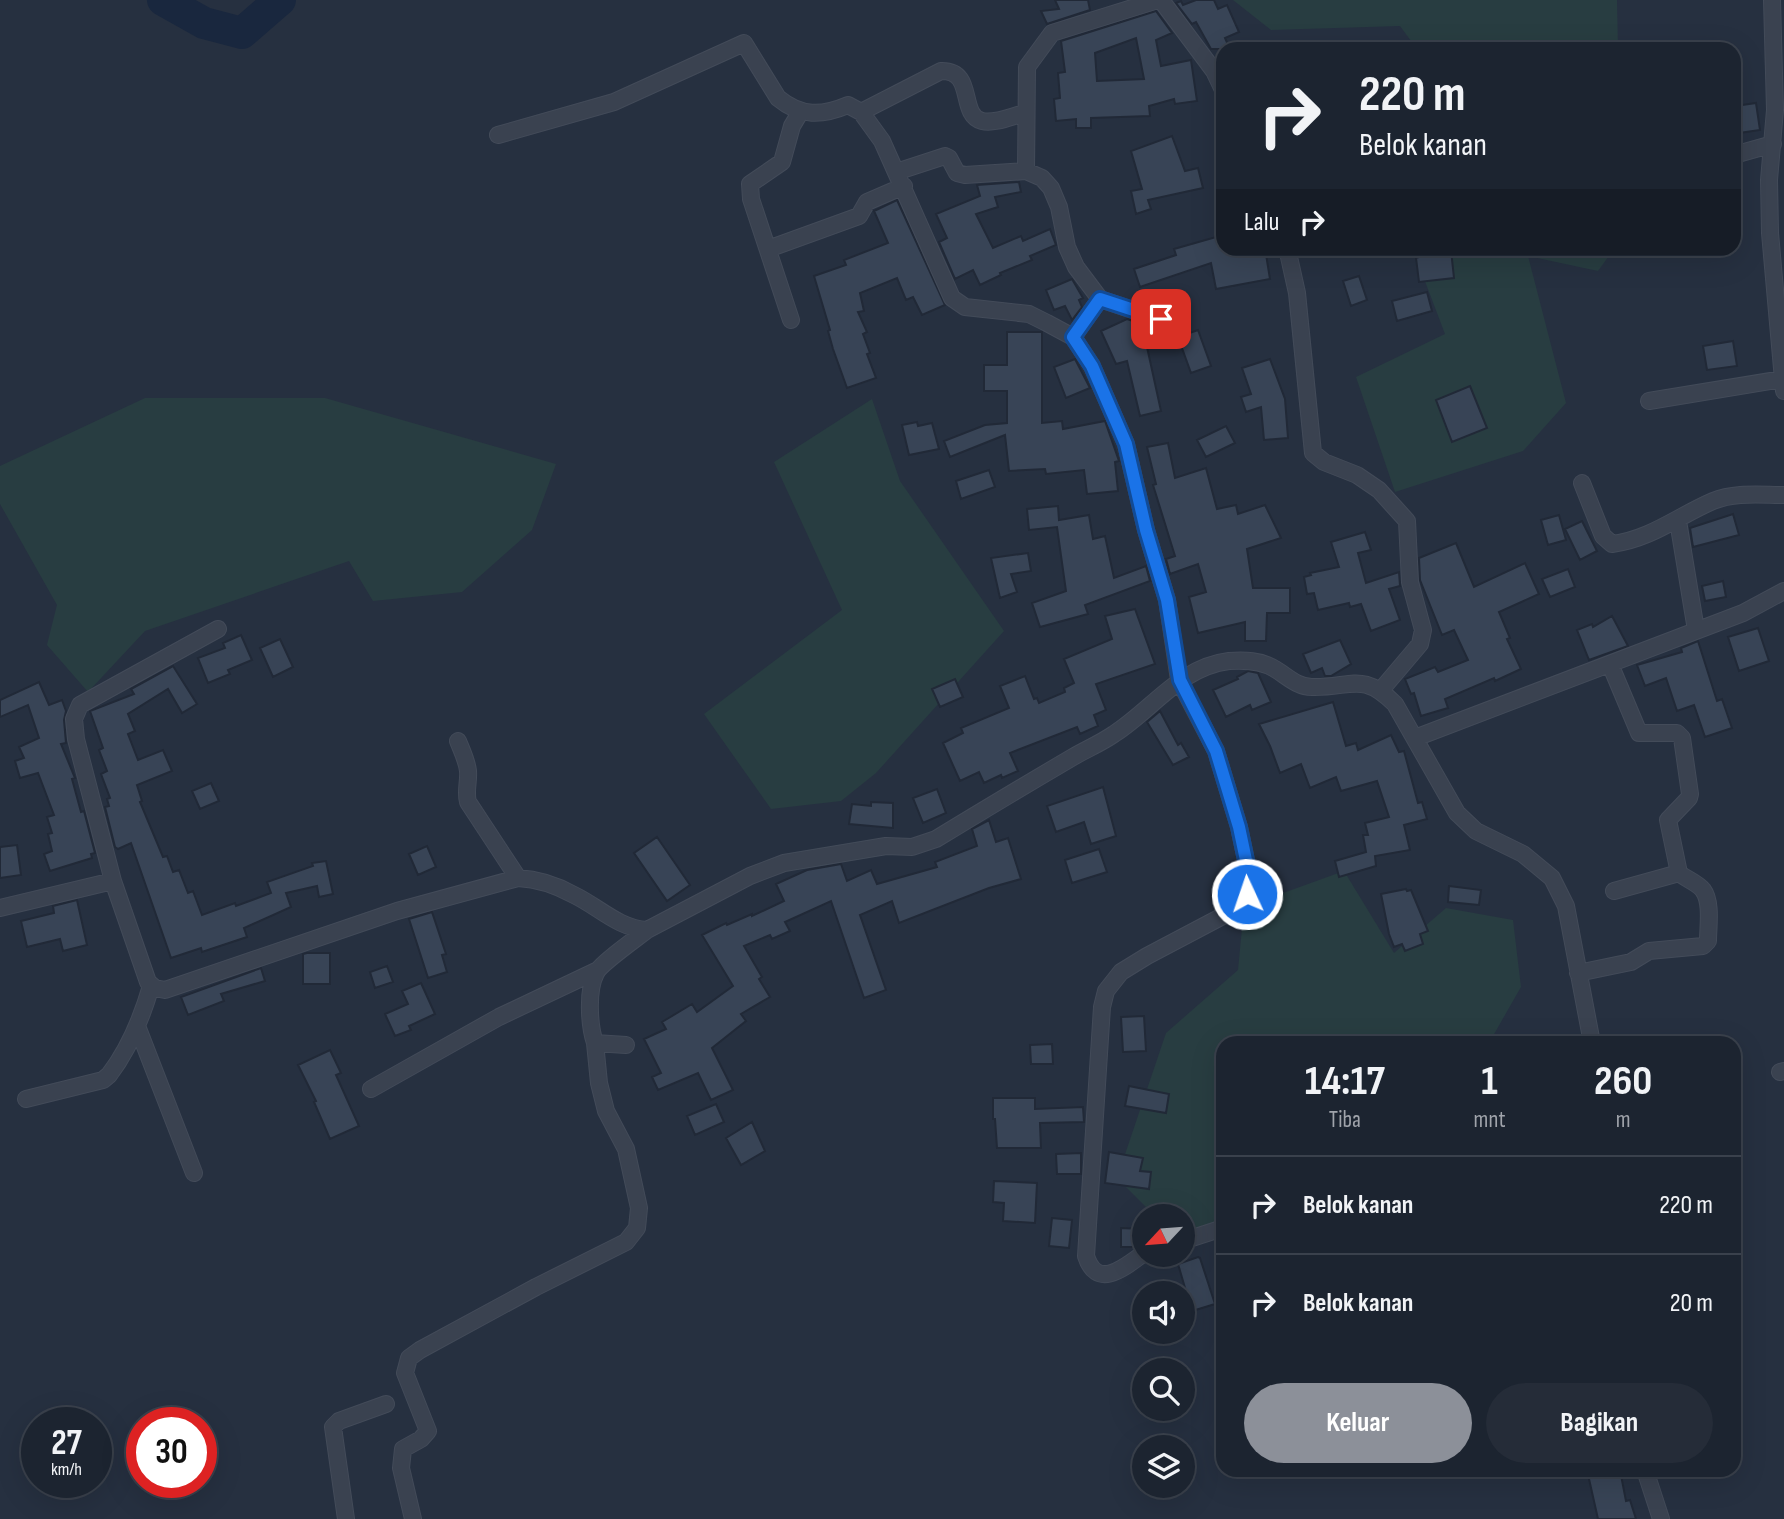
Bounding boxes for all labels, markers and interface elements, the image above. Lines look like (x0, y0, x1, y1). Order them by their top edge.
text: 220 m (1359, 66, 1465, 125)
icon: right (1244, 70, 1335, 161)
text: Belok kanan (1359, 126, 1487, 165)
icon: right (1293, 203, 1331, 241)
text: Lalu (1244, 207, 1279, 238)
pin (1131, 289, 1191, 349)
icon: arrive (1142, 300, 1180, 338)
position arrow (1210, 857, 1284, 931)
text: 14:17 (1305, 1056, 1385, 1107)
text: 1 (1481, 1056, 1498, 1107)
text: 260 (1594, 1056, 1652, 1107)
text: Tiba (1329, 1106, 1361, 1134)
text: mnt (1474, 1106, 1505, 1134)
text: m (1616, 1106, 1631, 1134)
icon: right (1244, 1186, 1282, 1224)
text: Belok kanan (1303, 1190, 1413, 1221)
text: 220 m (1659, 1190, 1713, 1221)
north arrow (1132, 1204, 1195, 1267)
map controls (1132, 1204, 1195, 1498)
button: sound (1132, 1281, 1195, 1344)
icon: right (1244, 1284, 1282, 1322)
text: Belok kanan (1303, 1288, 1413, 1319)
text: 20 m (1670, 1288, 1713, 1319)
button: search (1132, 1358, 1195, 1421)
button: Keluar (1244, 1383, 1472, 1463)
button: Bagikan (1486, 1383, 1713, 1463)
speed limit sign: 30 (126, 1407, 217, 1498)
text: 27 (51, 1422, 82, 1465)
button: layers (1132, 1435, 1195, 1498)
text: km/h (51, 1459, 82, 1480)

